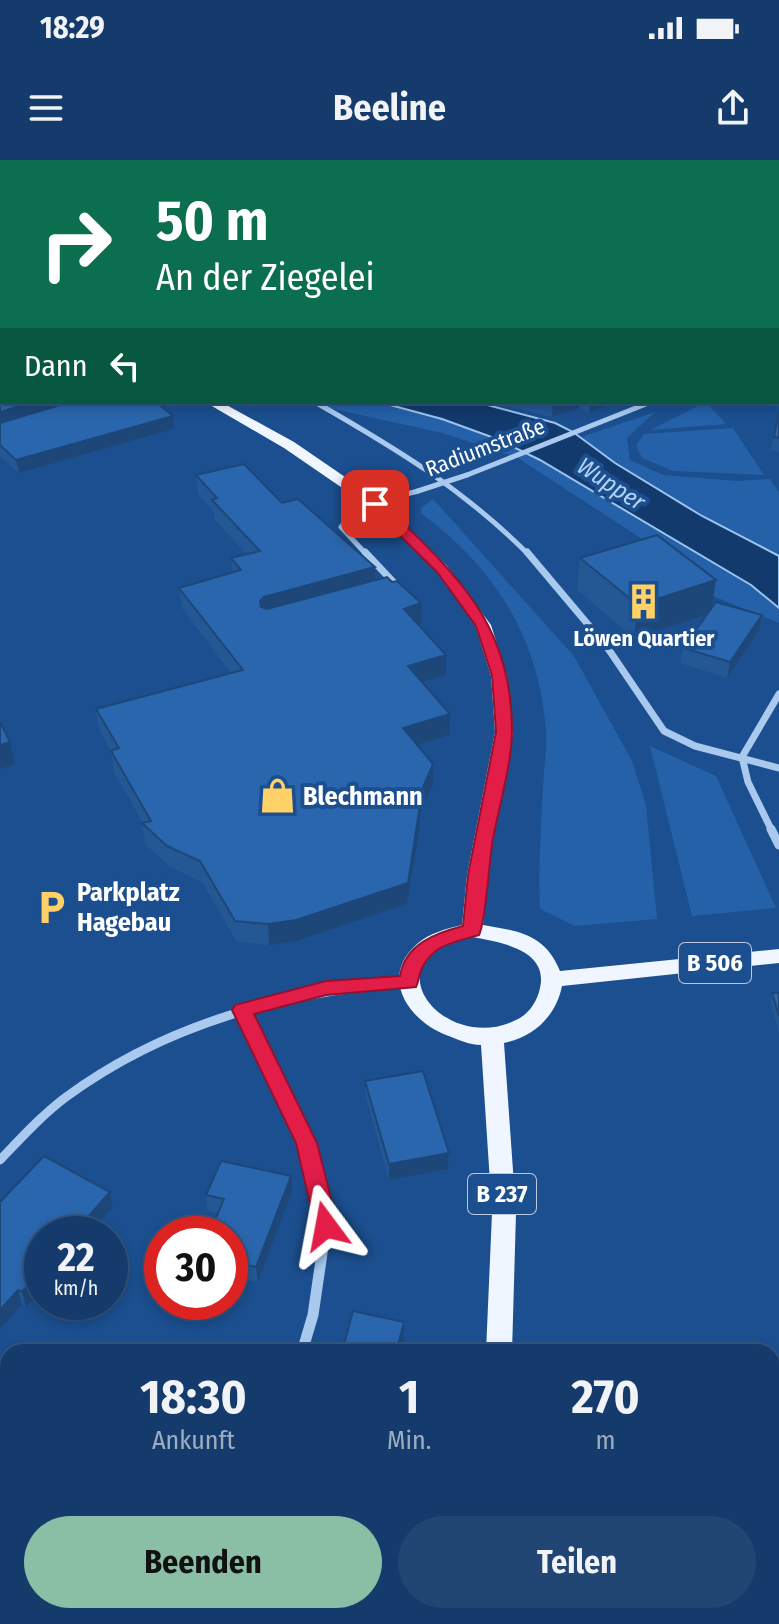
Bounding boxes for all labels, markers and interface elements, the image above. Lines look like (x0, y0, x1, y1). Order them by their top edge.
text: 18:29 (40, 10, 105, 46)
icon: menu (24, 86, 68, 130)
text: Beeline (333, 86, 446, 130)
icon: share (711, 86, 755, 130)
text: 50 m (156, 188, 268, 255)
icon: right (24, 192, 128, 296)
text: An der Ziegelei (156, 256, 375, 300)
icon: left (103, 344, 147, 388)
text: Dann (24, 348, 87, 384)
street label: Radiumstraße (422, 412, 549, 483)
water label: Wupper (572, 452, 651, 517)
pin (341, 470, 409, 538)
icon: arrive (353, 482, 397, 526)
building icon: Löwen Quartier (625, 583, 663, 621)
place label: Löwen Quartier (574, 625, 715, 652)
shop icon: Blechmann (258, 777, 296, 815)
place label: Blechmann (303, 781, 423, 812)
place label: Parkplatz Hagebau (77, 877, 180, 938)
parking icon: Parkplatz Hagebau (32, 888, 70, 926)
road number: B 506 (679, 943, 751, 983)
road number: B 237 (468, 1174, 536, 1214)
position arrow (284, 1184, 368, 1268)
speed limit sign: 30 (144, 1216, 248, 1320)
text: 22 (57, 1234, 95, 1282)
text: km/h (54, 1276, 98, 1300)
text: 18:30 (140, 1368, 247, 1426)
text: 1 (399, 1368, 419, 1426)
text: 270 (571, 1368, 640, 1426)
text: Ankunft (152, 1425, 235, 1456)
text: Min. (387, 1425, 431, 1456)
text: m (596, 1425, 616, 1456)
button: Beenden (24, 1516, 382, 1608)
button: Teilen (398, 1516, 756, 1608)

